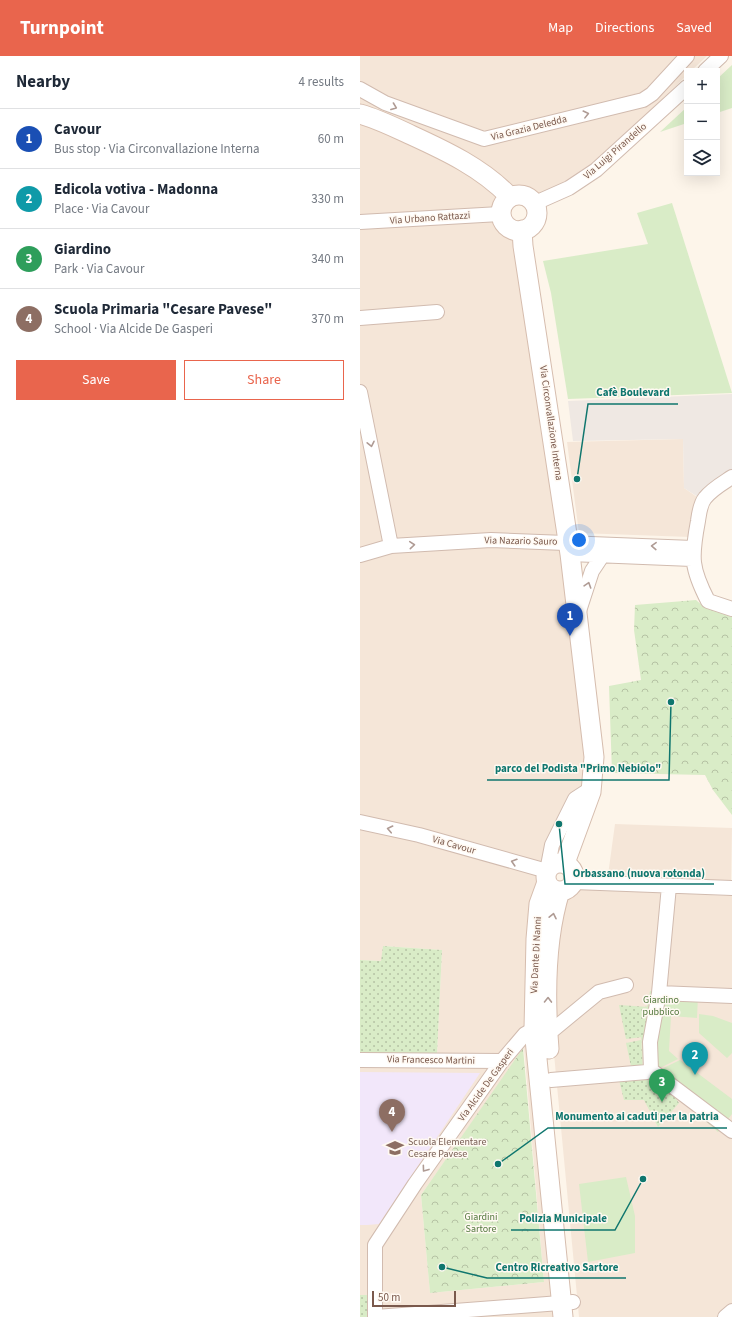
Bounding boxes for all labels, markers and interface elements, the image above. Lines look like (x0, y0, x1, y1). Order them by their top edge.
text: Turnpoint (20, 15, 104, 42)
text: Map (548, 18, 573, 38)
text: Directions (595, 18, 654, 38)
text: Saved (676, 18, 712, 38)
map controls (684, 68, 720, 176)
button: + (684, 68, 720, 104)
text: Nearby (16, 70, 70, 94)
text: 4 results (299, 73, 344, 91)
one-way arrow (391, 102, 398, 110)
button: − (684, 104, 720, 140)
one-way arrow (583, 110, 589, 118)
street label: Via Grazia Deledda (490, 112, 568, 144)
text: Cavour (54, 119, 101, 140)
street label: Via Luigi Pirandello (580, 120, 650, 182)
text: 1 (26, 130, 32, 148)
text: 60 m (318, 130, 344, 148)
text: Bus stop · Via Circonvallazione Interna (54, 140, 260, 158)
button: layers (684, 140, 720, 176)
text: Edicola votiva - Madonna (54, 179, 218, 200)
text: 2 (26, 190, 32, 208)
text: 330 m (311, 190, 344, 208)
text: Place · Via Cavour (54, 200, 149, 218)
street label: Via Urbano Rattazzi (389, 208, 471, 228)
text: Giardino (54, 239, 111, 260)
text: 3 (26, 250, 32, 268)
text: 340 m (311, 250, 344, 268)
text: Park · Via Cavour (54, 260, 144, 278)
text: Scuola Primaria "Cesare Pavese" (54, 299, 272, 320)
text: 4 (26, 310, 32, 328)
text: 370 m (311, 310, 344, 328)
text: School · Via Alcide De Gasperi (54, 320, 213, 338)
button: Save (16, 360, 176, 400)
button: Share (184, 360, 344, 400)
street label: Via Circonvallazione Interna (536, 365, 566, 481)
callout: Cafè Boulevard (588, 381, 678, 404)
text: Cafè Boulevard (596, 385, 670, 400)
one-way arrow (367, 441, 375, 447)
your location (569, 530, 589, 550)
street label: Via Nazario Sauro (484, 533, 558, 549)
one-way arrow (409, 540, 415, 549)
one-way arrow (651, 542, 657, 550)
one-way arrow (583, 581, 592, 588)
pin: 1 (557, 603, 583, 636)
callout: parco del Podista "Primo Nebiolo" (487, 757, 669, 780)
text: parco del Podista "Primo Nebiolo" (495, 761, 661, 776)
one-way arrow (386, 825, 393, 833)
street label: Via Cavour (431, 832, 478, 858)
one-way arrow (510, 858, 517, 867)
callout: Orbassano (nuova rotonda) (565, 861, 714, 884)
text: Orbassano (nuova rotonda) (573, 866, 705, 881)
one-way arrow (548, 913, 556, 919)
street label: Via Dante Di Nanni (527, 916, 545, 994)
park label: Giardino pubblico (643, 993, 679, 1019)
one-way arrow (544, 997, 552, 1003)
pin: 2 (682, 1042, 708, 1075)
street label: Via Alcide De Gasperi (455, 1046, 517, 1124)
street label: Via Francesco Martini (387, 1052, 475, 1068)
pin: 3 (649, 1069, 675, 1102)
pin: 4 (379, 1099, 405, 1132)
callout: Monumento ai caduti per la patria (548, 1105, 727, 1128)
text: Monumento ai caduti per la patria (555, 1109, 719, 1124)
place label: Scuola Elementare Cesare Pavese (408, 1135, 486, 1161)
school or university icon: Scuola Elementare Cesare Pavese (385, 1138, 405, 1158)
one-way arrow (423, 1165, 430, 1172)
callout: Polizia Municipale (511, 1207, 615, 1230)
park label: Giardini Sartore (465, 1210, 497, 1236)
text: Polizia Municipale (519, 1211, 607, 1226)
callout: Centro Ricreativo Sartore (487, 1255, 626, 1278)
text: Centro Ricreativo Sartore (495, 1260, 619, 1275)
scale bar (372, 1289, 456, 1308)
text: 50 m (378, 1290, 400, 1305)

